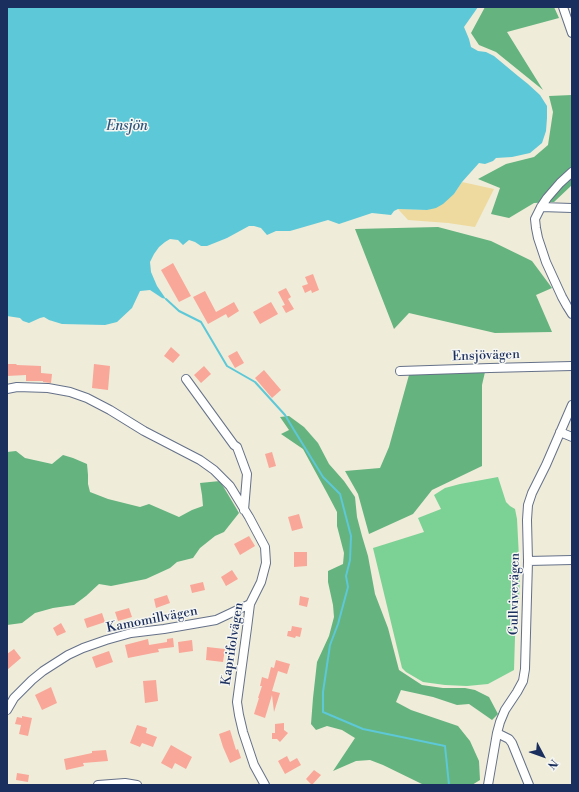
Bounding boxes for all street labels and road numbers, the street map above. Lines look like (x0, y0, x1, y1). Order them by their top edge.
street label: Ensjövägen (452, 347, 520, 365)
street label: Gullvivevägen (506, 553, 524, 635)
street label: Kaprifolvägen (219, 601, 247, 687)
street label: Kamomillvägen (105, 604, 199, 636)

